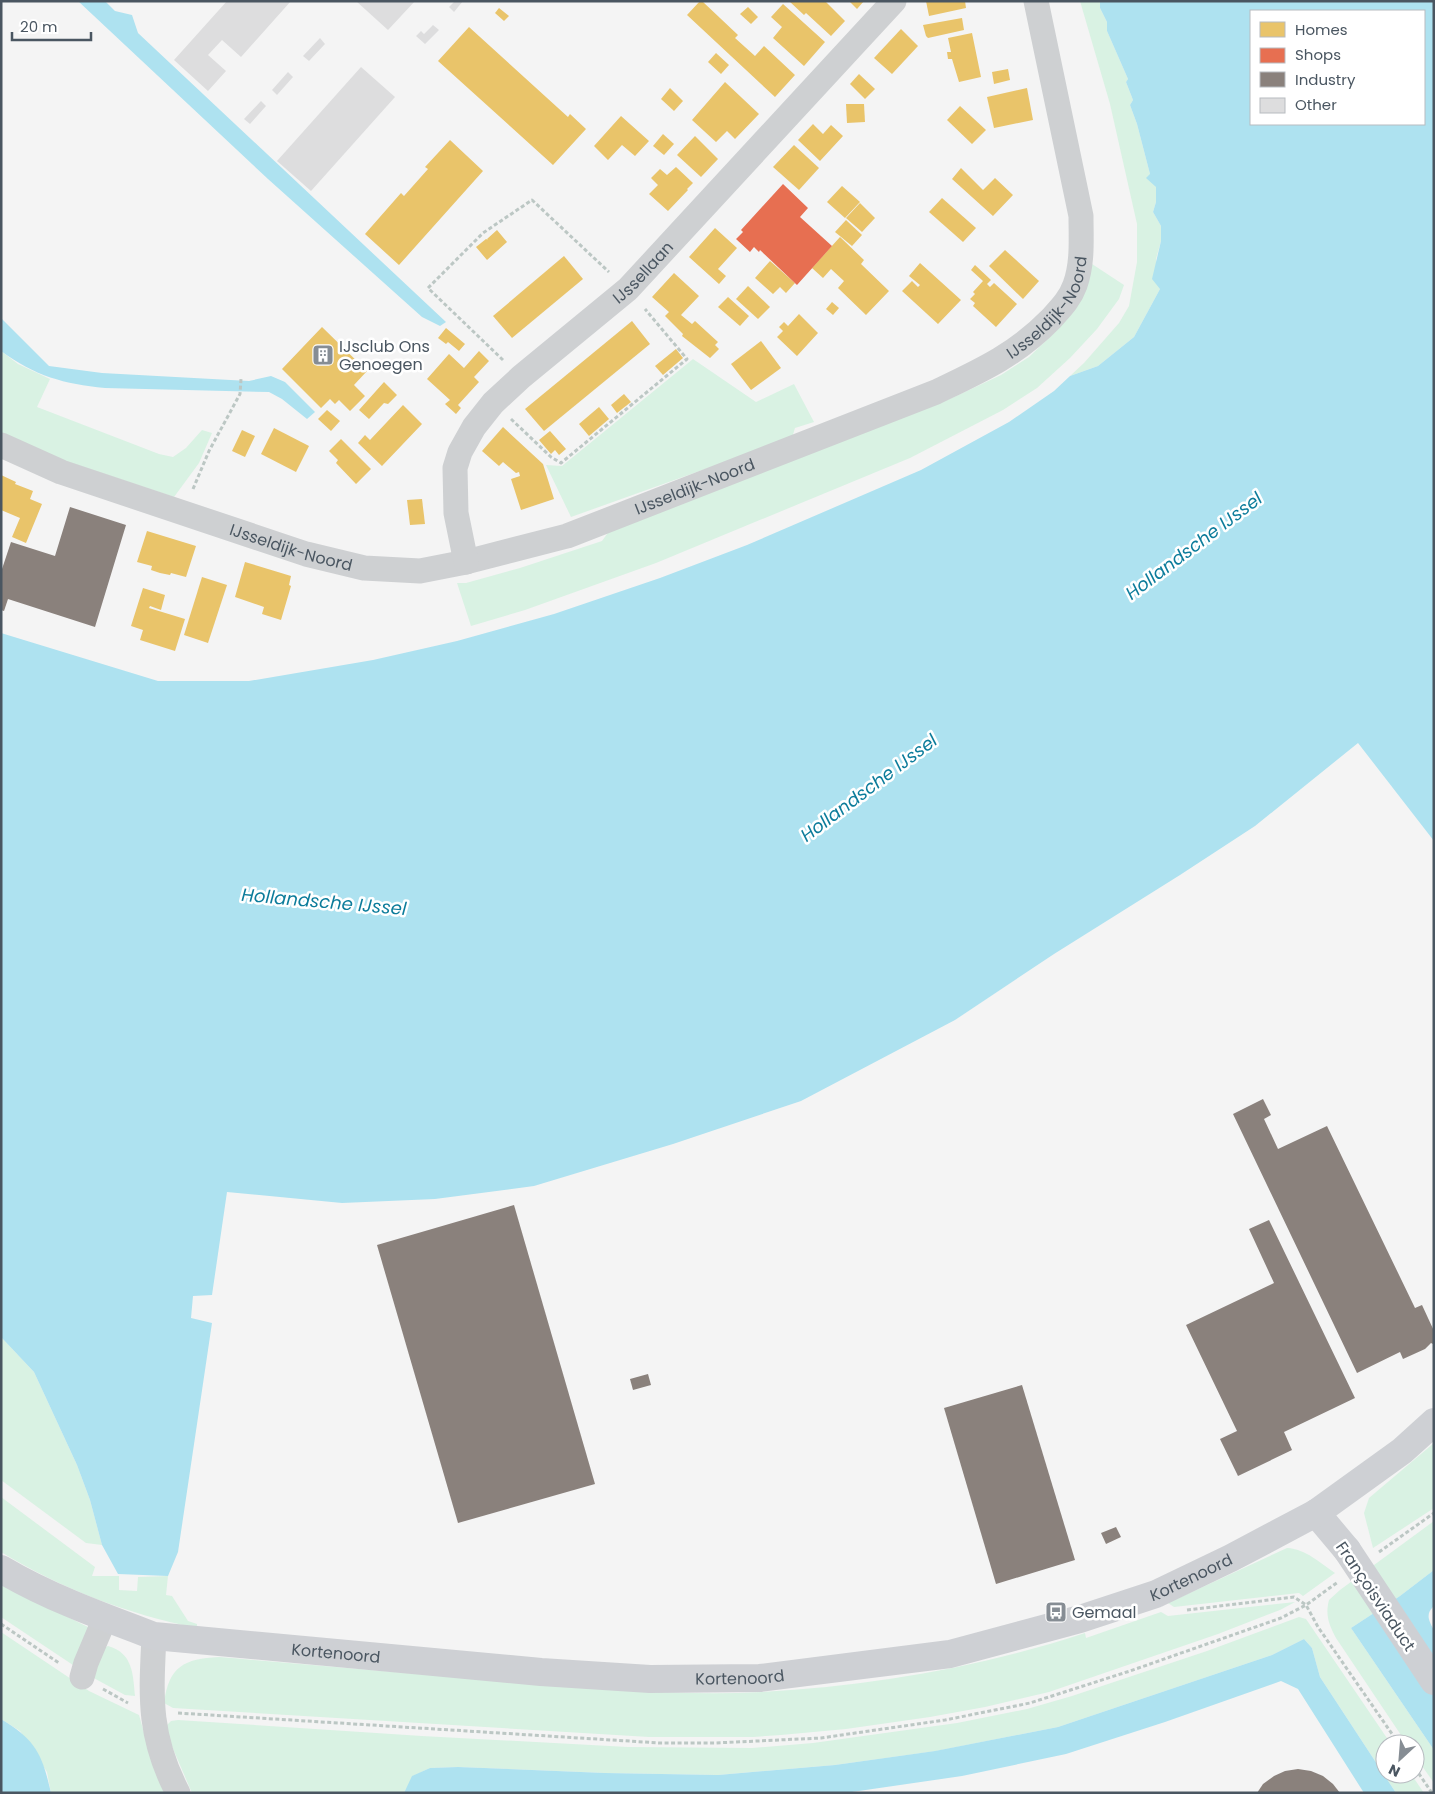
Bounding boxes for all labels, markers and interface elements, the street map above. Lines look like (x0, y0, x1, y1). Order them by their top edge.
scale bar (12, 10, 91, 42)
legend (1250, 10, 1425, 125)
text: 20 m (20, 16, 58, 37)
text: Homes (1295, 19, 1348, 40)
text: Shops (1295, 44, 1341, 65)
text: Industry (1295, 69, 1356, 90)
text: Other (1295, 94, 1337, 115)
street label: IJssellaan (608, 236, 679, 309)
street label: IJsseldijk-Noord (1002, 255, 1093, 364)
place label: IJsclub Ons Genoegen (339, 335, 430, 376)
building icon: IJsclub Ons Genoegen (311, 343, 335, 367)
street label: IJsseldijk-Noord (631, 453, 758, 521)
water label: Hollandsche IJssel (1120, 486, 1268, 605)
street label: IJsseldijk-Noord (226, 518, 355, 577)
water label: Hollandsche IJssel (795, 728, 943, 847)
water label: Hollandsche IJssel (241, 882, 408, 921)
street label: Françoisviaduct (1330, 1537, 1421, 1656)
street label: Kortenoord (1147, 1548, 1236, 1607)
bus stop icon: Gemaal (1044, 1600, 1068, 1624)
place label: Gemaal (1072, 1601, 1136, 1624)
street label: Kortenoord (290, 1638, 381, 1669)
street label: Kortenoord (695, 1664, 786, 1691)
north arrow (1375, 1734, 1425, 1784)
text: N (1385, 1759, 1403, 1782)

